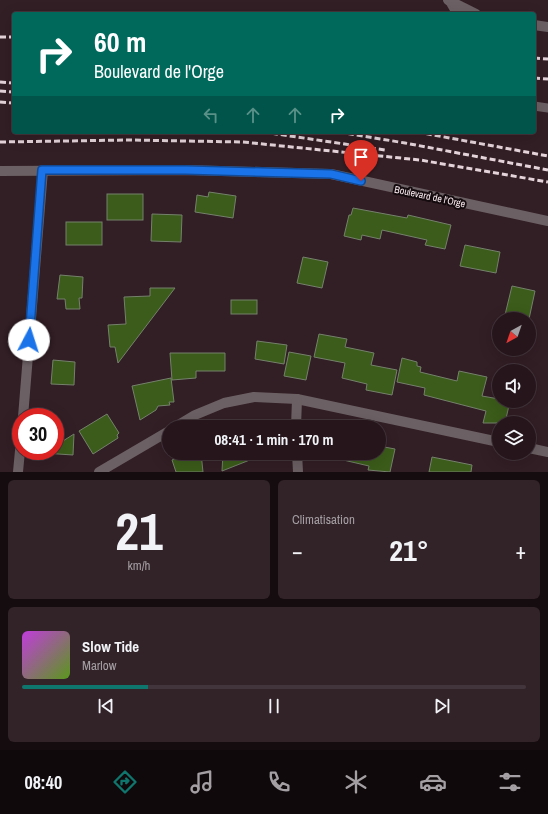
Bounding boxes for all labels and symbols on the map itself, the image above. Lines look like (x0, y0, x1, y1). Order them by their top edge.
pin (344, 140, 378, 181)
street label: Boulevard de l'Orge (393, 183, 467, 210)
north arrow (492, 312, 536, 356)
position arrow (8, 319, 50, 361)
speed limit sign: 30 (12, 408, 64, 460)

